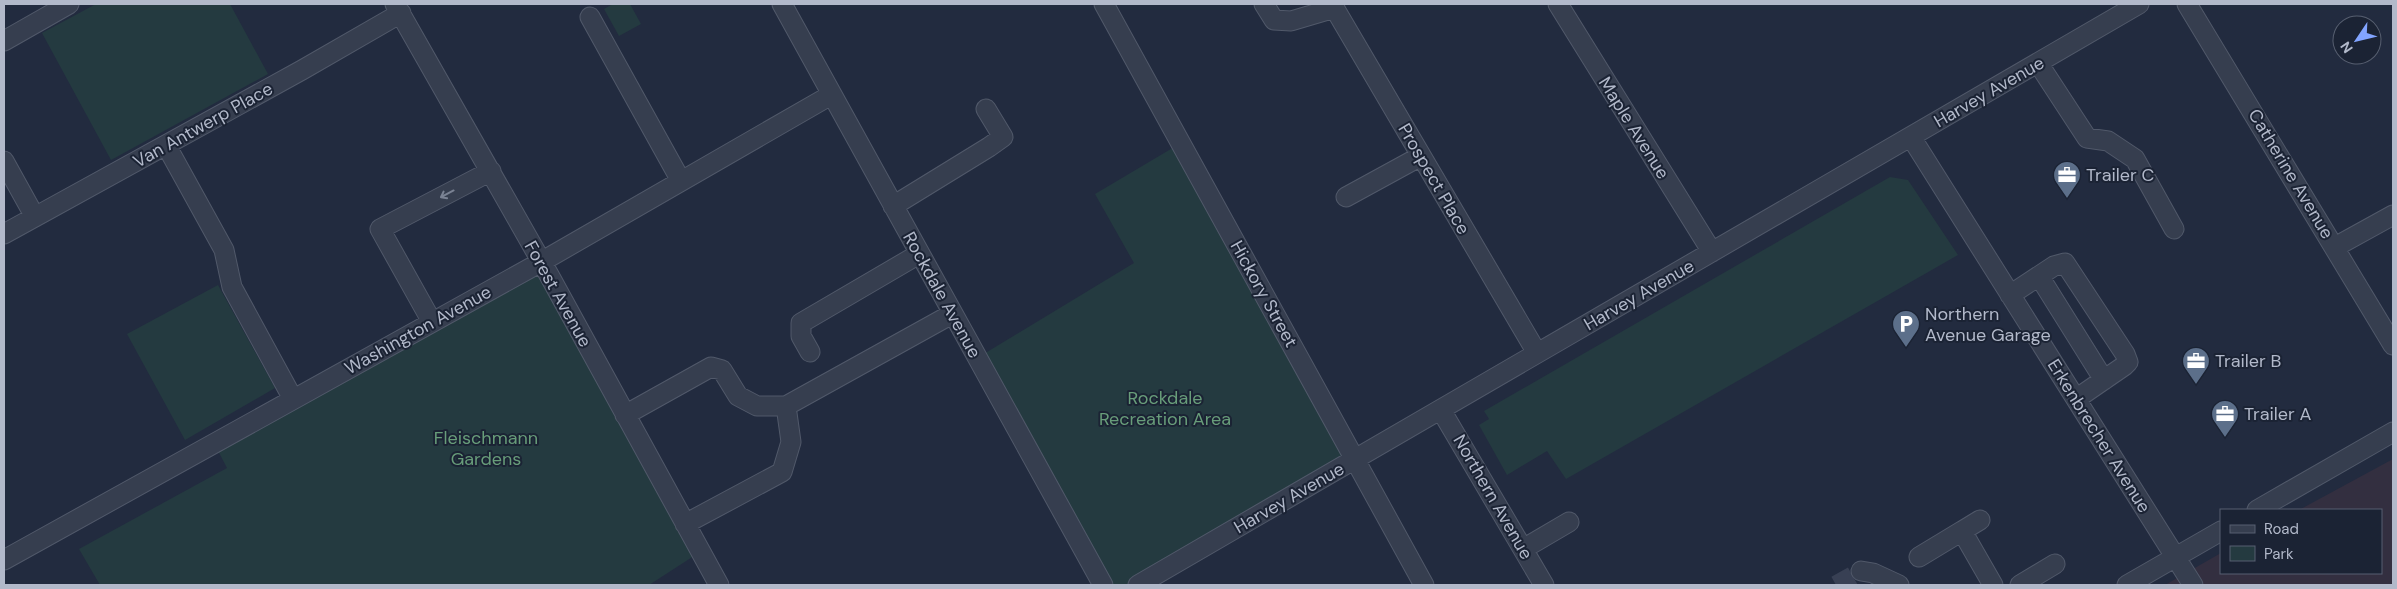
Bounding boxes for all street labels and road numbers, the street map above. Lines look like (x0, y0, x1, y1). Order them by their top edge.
street label: Harvey Avenue (1929, 51, 2049, 133)
street label: Maple Avenue (1593, 72, 1675, 184)
street label: Van Antwerp Place (129, 77, 277, 173)
street label: Catherine Avenue (2243, 105, 2339, 243)
street label: Prospect Place (1392, 119, 1476, 239)
street label: Rockdale Avenue (897, 228, 987, 362)
street label: Hickory Street (1225, 236, 1303, 352)
street label: Forest Avenue (519, 237, 597, 351)
street label: Harvey Avenue (1579, 254, 1699, 336)
street label: Washington Avenue (340, 280, 496, 380)
street label: Erkenbrecher Avenue (2042, 355, 2156, 517)
street label: Northern Avenue (1448, 430, 1538, 564)
street label: Harvey Avenue (1229, 457, 1349, 539)

